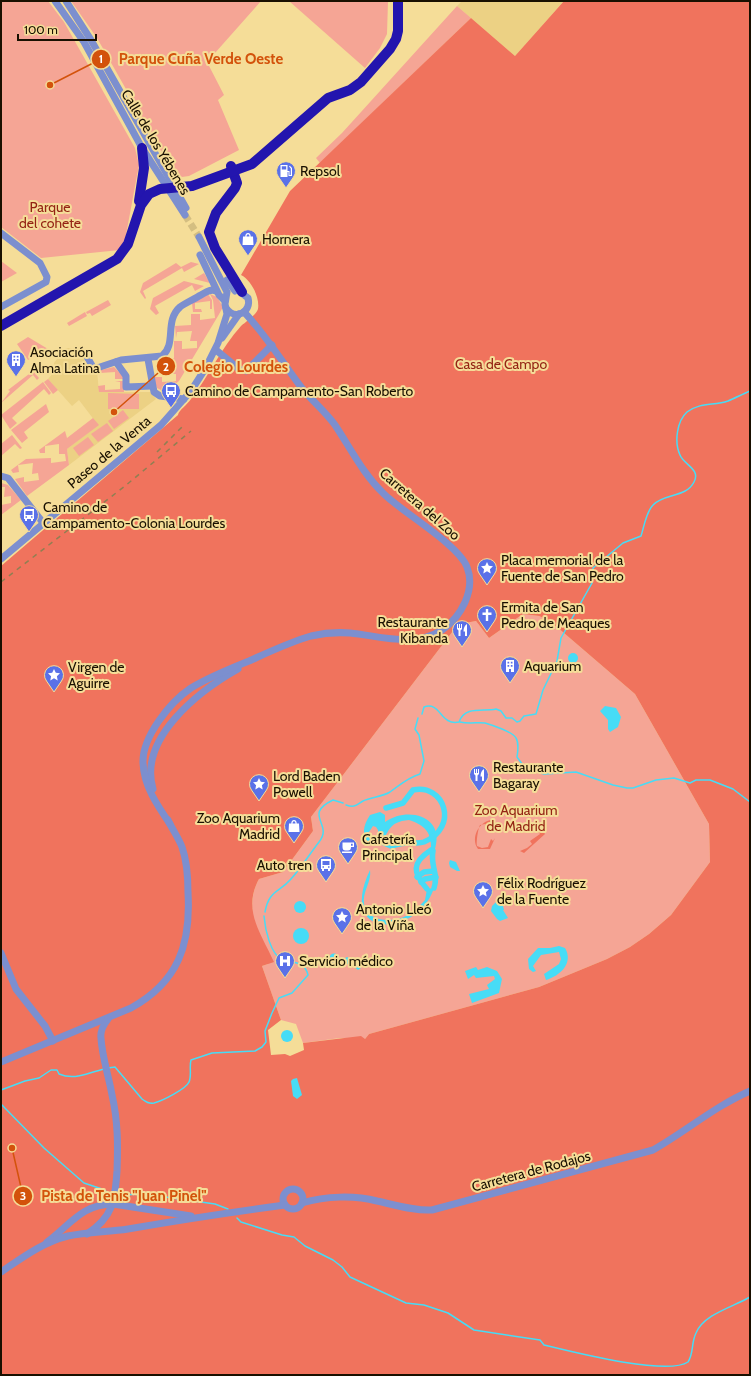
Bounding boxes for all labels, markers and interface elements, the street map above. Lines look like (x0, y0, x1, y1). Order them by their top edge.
scale bar (18, 16, 96, 42)
text: 100 m (24, 22, 58, 37)
callout: Parque Cuña Verde Oeste (91, 45, 292, 72)
text: Parque Cuña Verde Oeste (119, 50, 283, 68)
text: 1 (99, 51, 103, 66)
street label: Calle de los Yébenes (117, 86, 195, 198)
fuel station icon: Repsol (275, 160, 297, 188)
place label: Repsol (300, 162, 341, 180)
park label: Parque del cohete (19, 198, 81, 232)
shop icon: Hornera (237, 228, 259, 256)
place label: Hornera (262, 230, 310, 248)
place label: Asociación Alma Latina (30, 343, 100, 377)
building icon: Asociación Alma Latina (5, 349, 27, 377)
callout: Colegio Lourdes (156, 353, 296, 380)
park label: Casa de Campo (455, 355, 547, 373)
text: Colegio Lourdes (184, 358, 288, 376)
text: 2 (163, 359, 169, 374)
bus stop icon: Camino de Campamento-San Roberto (160, 380, 182, 408)
place label: Camino de Campamento-San Roberto (185, 382, 414, 400)
street label: Paseo de la Venta (64, 412, 155, 492)
street label: Carretera del Zoo (376, 464, 464, 544)
place label: Camino de Campamento-Colonia Lourdes (43, 498, 225, 532)
bus stop icon: Camino de Campamento-Colonia Lourdes (18, 504, 40, 532)
place label: Placa memorial de la Fuente de San Pedro (501, 551, 624, 585)
place icon: Placa memorial de la Fuente de San Pedro (476, 557, 498, 585)
place label: Ermita de San Pedro de Meaques (501, 598, 610, 632)
church icon: Ermita de San Pedro de Meaques (476, 604, 498, 632)
place label: Restaurante Kibanda (377, 613, 448, 647)
restaurant icon: Restaurante Kibanda (451, 619, 473, 647)
building icon: Aquarium (499, 655, 521, 683)
place label: Aquarium (524, 657, 581, 675)
place label: Virgen de Aguirre (68, 658, 125, 692)
place icon: Virgen de Aguirre (43, 664, 65, 692)
place label: Restaurante Bagaray (493, 758, 564, 792)
restaurant icon: Restaurante Bagaray (468, 764, 490, 792)
place label: Lord Baden Powell (273, 767, 341, 801)
place icon: Lord Baden Powell (248, 773, 270, 801)
park label: Zoo Aquarium de Madrid (474, 801, 558, 835)
place label: Zoo Aquarium Madrid (197, 809, 280, 843)
shop icon: Zoo Aquarium Madrid (283, 815, 305, 843)
place label: Cafetería Principal (362, 830, 415, 864)
cafe icon: Cafetería Principal (337, 836, 359, 864)
bus stop icon: Auto tren (315, 854, 337, 882)
place label: Auto tren (257, 856, 312, 874)
place label: Félix Rodríguez de la Fuente (497, 874, 586, 908)
place icon: Félix Rodríguez de la Fuente (472, 880, 494, 908)
place label: Antonio Lleó de la Viña (356, 900, 432, 934)
place icon: Antonio Lleó de la Viña (331, 906, 353, 934)
hospital icon: Servicio médico (274, 950, 296, 978)
place label: Servicio médico (299, 952, 393, 970)
street label: Carretera de Rodajos (470, 1146, 593, 1195)
callout: Pista de Tenis "Juan Pinel" (13, 1182, 215, 1209)
text: Pista de Tenis "Juan Pinel" (41, 1187, 207, 1205)
text: 3 (20, 1188, 26, 1203)

